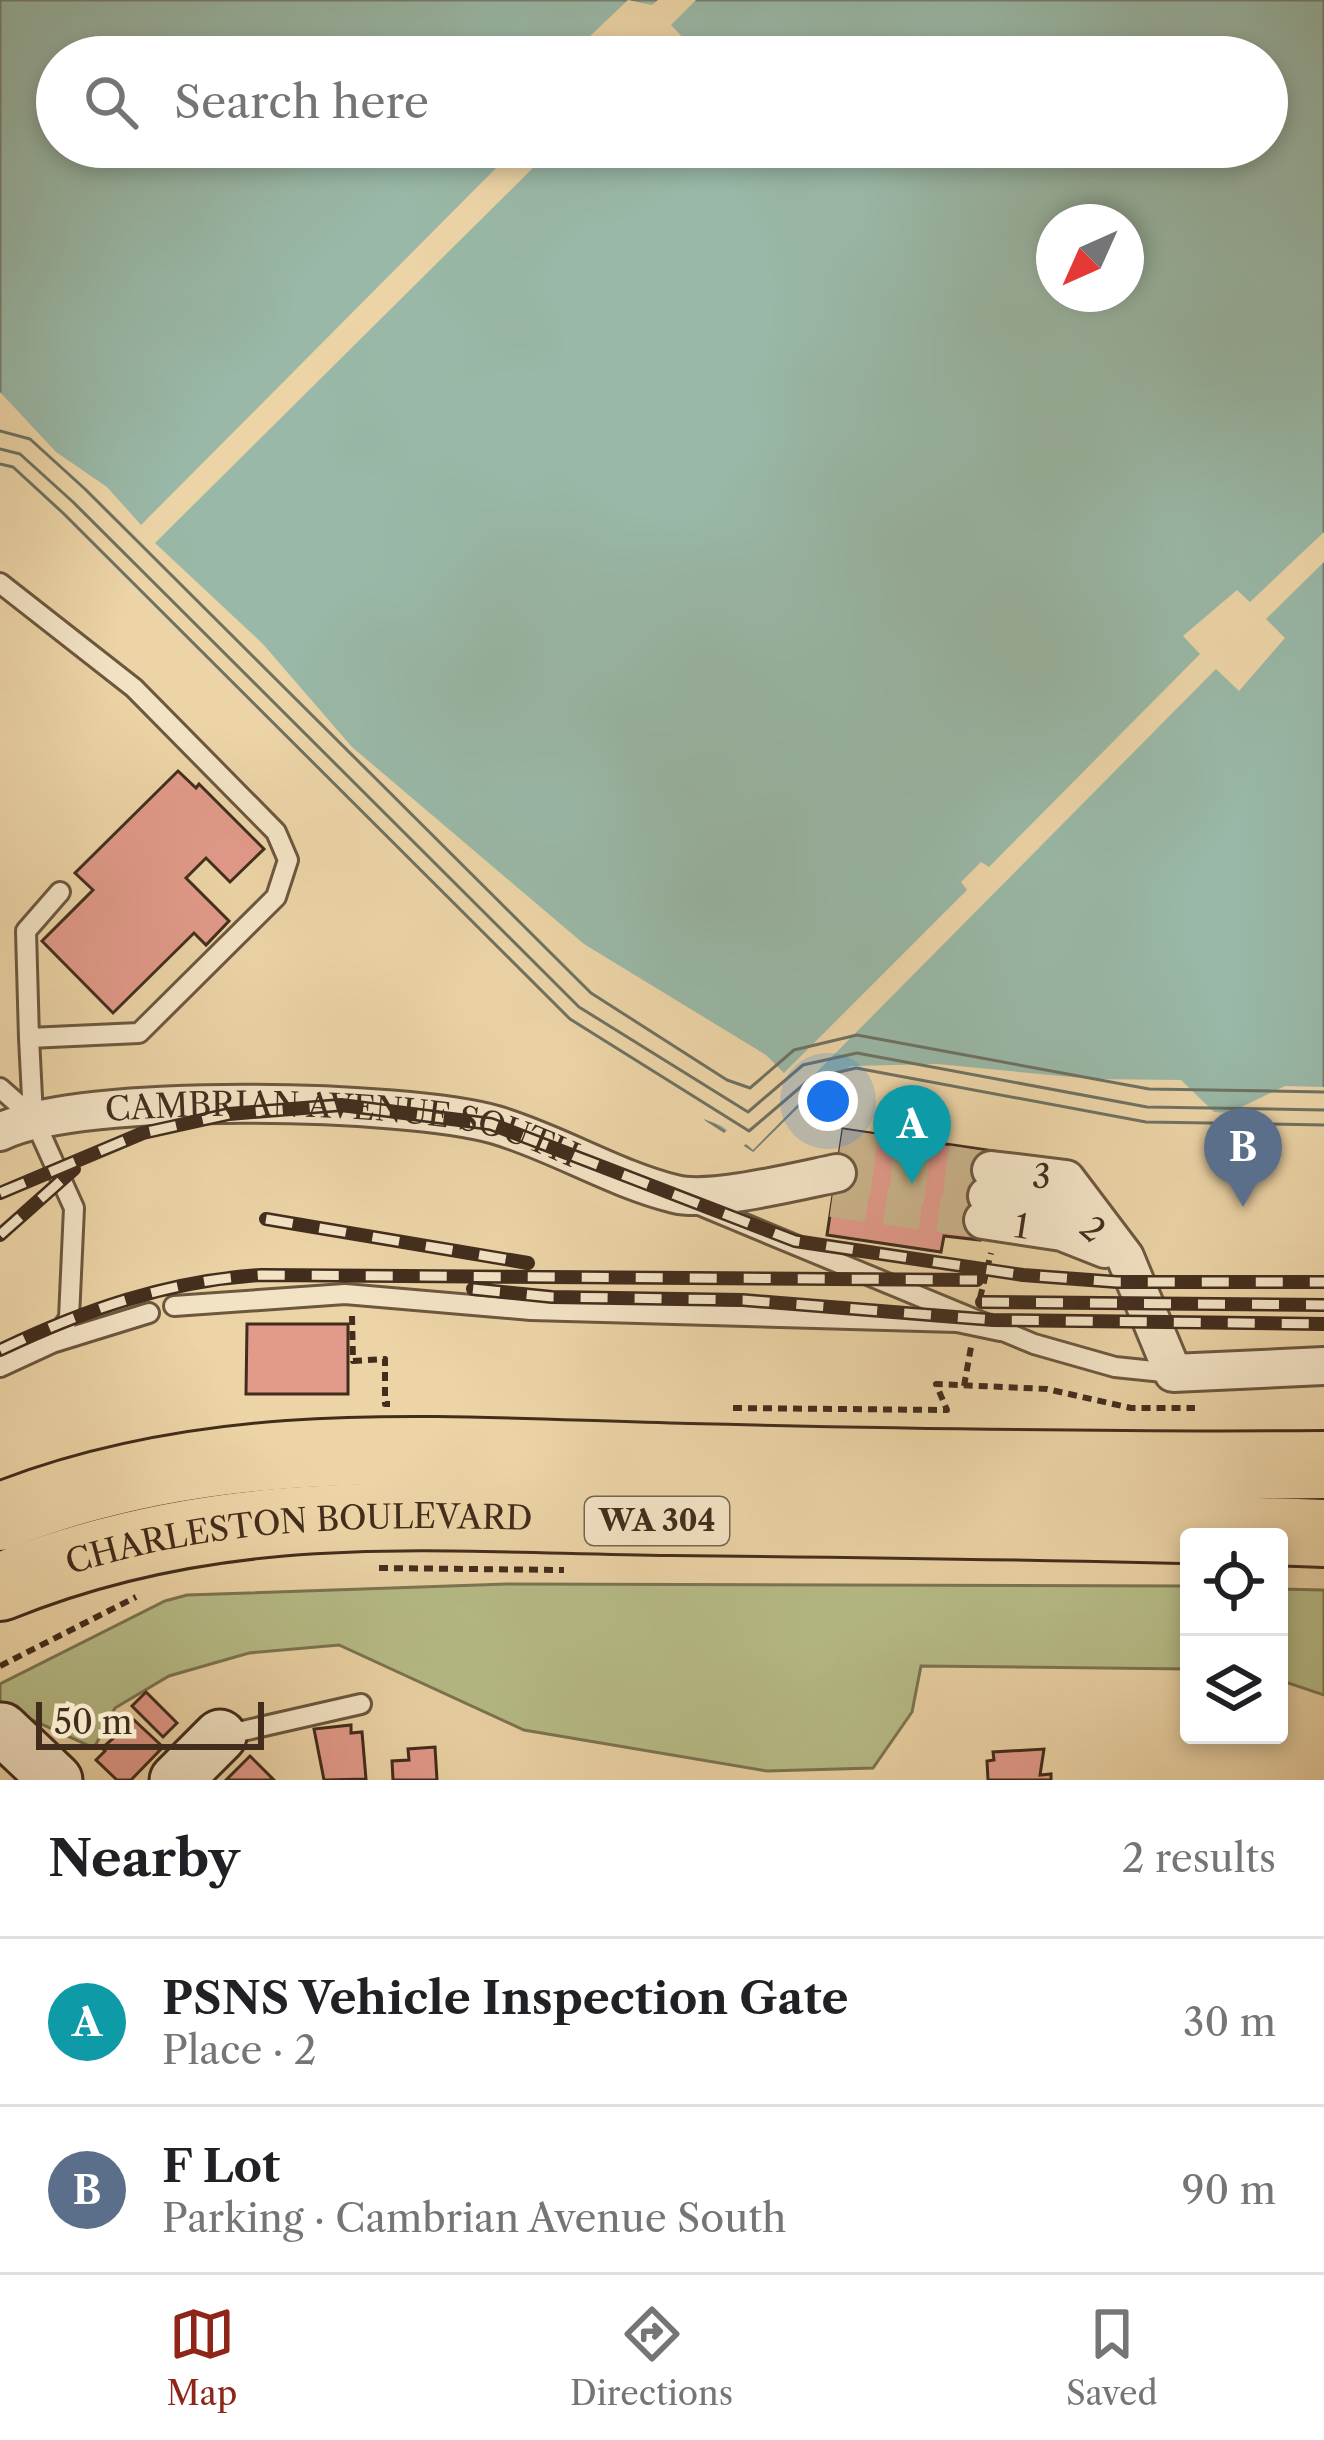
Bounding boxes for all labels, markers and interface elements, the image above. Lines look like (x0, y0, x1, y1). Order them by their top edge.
search box (36, 36, 1288, 168)
icon: search (78, 69, 144, 135)
text: Search here (174, 74, 429, 130)
north arrow (1036, 204, 1144, 312)
your location (798, 1071, 858, 1131)
street label: CAMBRIAN AVENUE SOUTH (103, 1084, 586, 1176)
pin: A (873, 1085, 951, 1184)
pin: B (1204, 1108, 1282, 1207)
street label: 3 (1030, 1155, 1053, 1198)
street label: 1 (1012, 1205, 1032, 1248)
street label: 2 (1072, 1208, 1113, 1251)
street label: CHARLESTON BOULEVARD (61, 1496, 533, 1583)
road number: WA 304 (585, 1497, 729, 1545)
map controls (1180, 1528, 1288, 1744)
button: locate (1180, 1528, 1288, 1636)
button: layers (1180, 1636, 1288, 1744)
scale bar (36, 1696, 264, 1749)
text: 50 m (54, 1702, 132, 1743)
text: Nearby (48, 1827, 240, 1889)
text: 2 results (1122, 1834, 1276, 1882)
text: PSNS Vehicle Inspection Gate (162, 1970, 848, 2026)
text: A (72, 1998, 102, 2046)
text: 30 m (1183, 1998, 1276, 2046)
text: Place · 2 (162, 2026, 316, 2074)
text: F Lot (162, 2138, 280, 2194)
text: B (73, 2166, 102, 2214)
text: 90 m (1182, 2166, 1276, 2214)
text: Parking · Cambrian Avenue South (162, 2194, 786, 2242)
tab: Map (166, 2301, 237, 2414)
tab: Directions (570, 2301, 733, 2414)
tab: Saved (1066, 2301, 1158, 2414)

